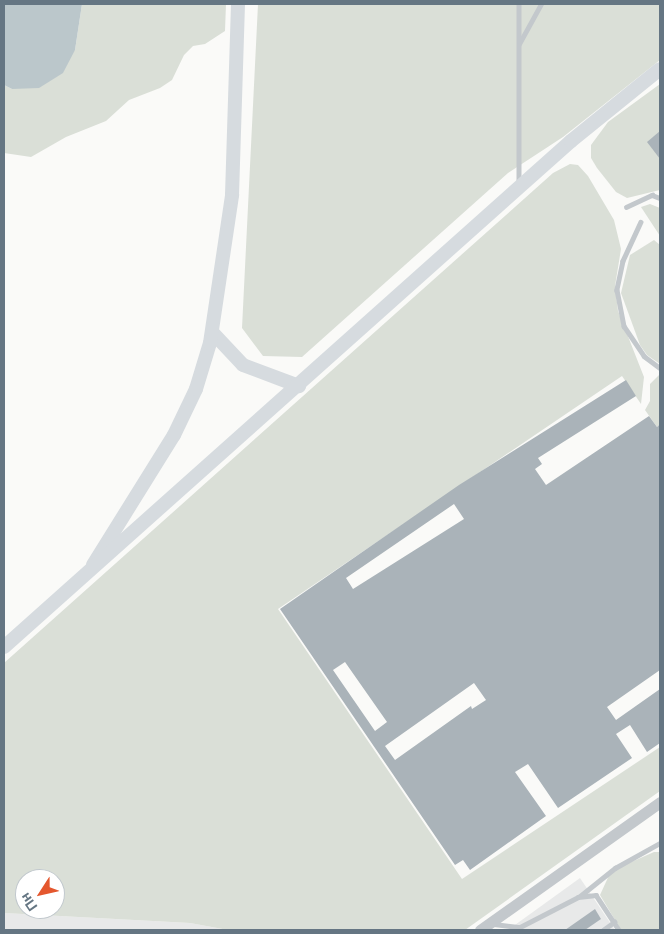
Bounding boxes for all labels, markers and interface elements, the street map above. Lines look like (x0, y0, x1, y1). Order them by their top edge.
north arrow (15, 869, 65, 919)
text: Пн (17, 890, 40, 914)

